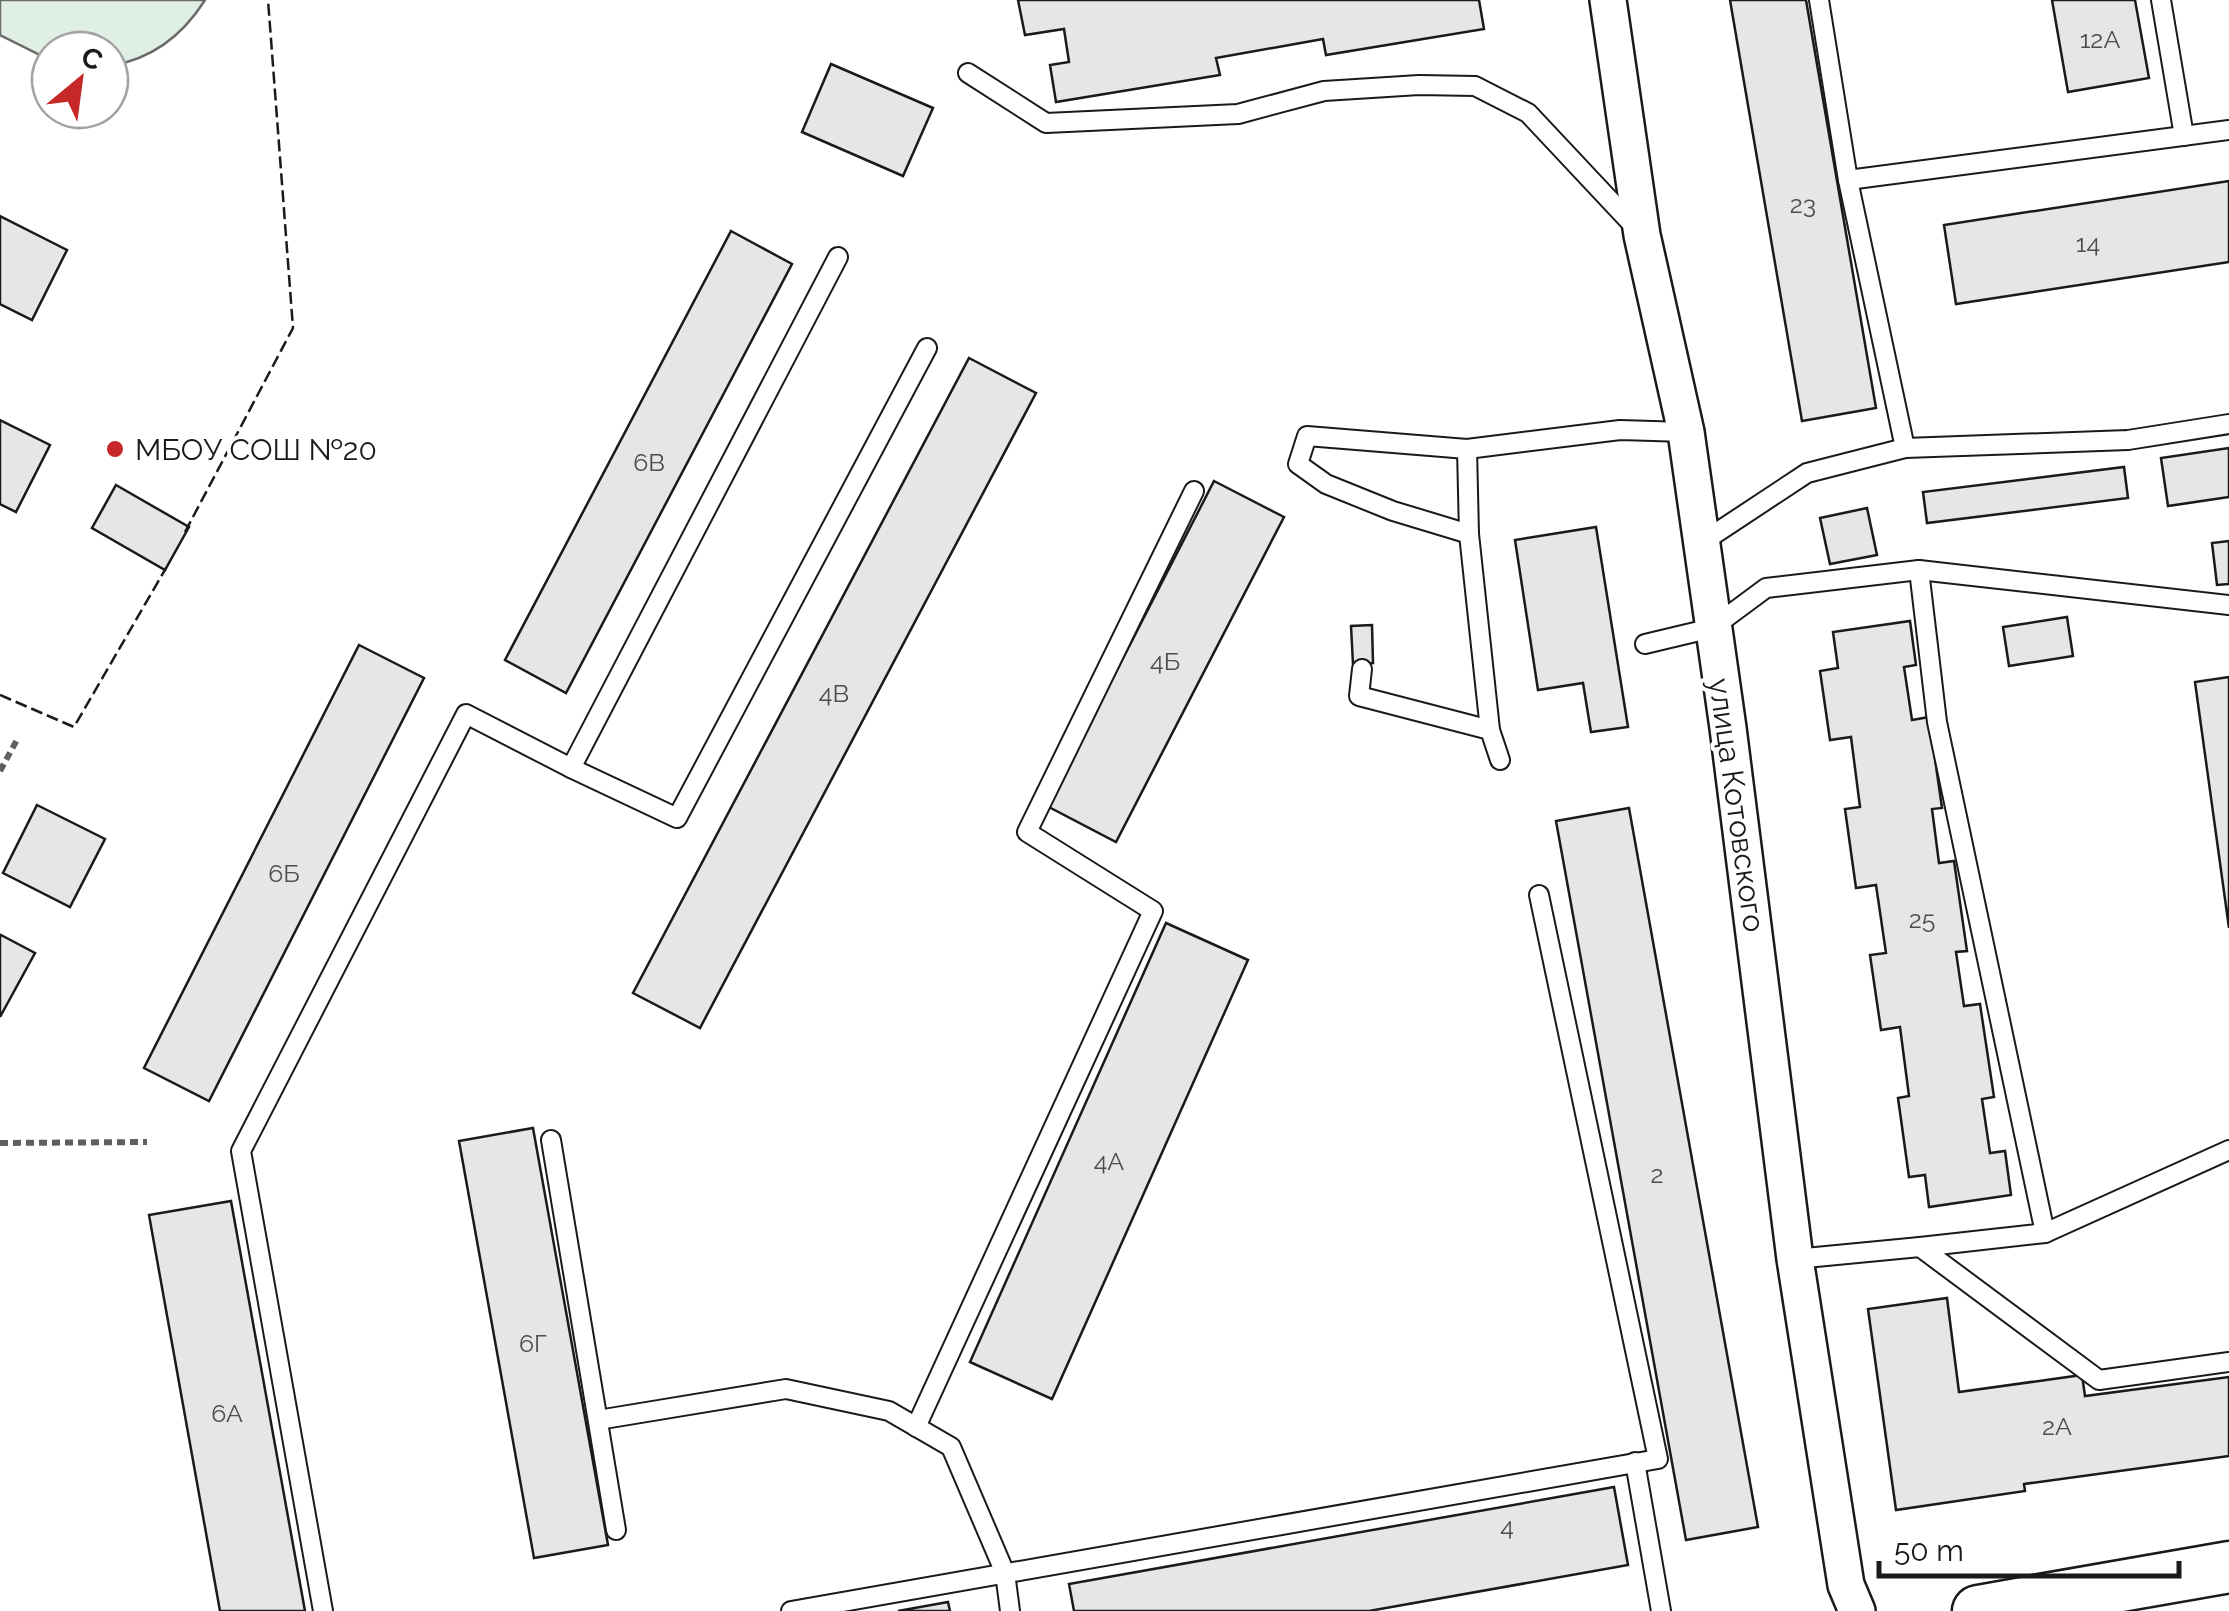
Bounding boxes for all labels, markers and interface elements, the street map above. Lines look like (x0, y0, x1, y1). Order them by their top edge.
house number: 12А (2080, 24, 2120, 54)
north arrow (30, 30, 130, 130)
text: С (75, 39, 108, 78)
house number: 23 (1790, 189, 1816, 219)
house number: 14 (2076, 228, 2100, 258)
place label: МБОУ СОШ №20 (135, 432, 377, 467)
marker: МБОУ СОШ №20 (104, 438, 126, 460)
house number: 6В (633, 447, 665, 477)
house number: 4Б (1150, 646, 1180, 676)
street label: улица Котовского (1702, 676, 1772, 934)
house number: 4В (819, 678, 849, 708)
house number: 6Б (268, 858, 300, 888)
house number: 25 (1909, 904, 1935, 934)
house number: 4А (1094, 1146, 1124, 1176)
house number: 2 (1650, 1159, 1664, 1189)
house number: 6Г (519, 1328, 547, 1358)
house number: 6А (211, 1398, 243, 1428)
house number: 2А (2042, 1411, 2072, 1441)
house number: 4 (1500, 1511, 1514, 1541)
scale bar (1879, 1516, 2179, 1578)
text: 50 m (1894, 1533, 1964, 1568)

